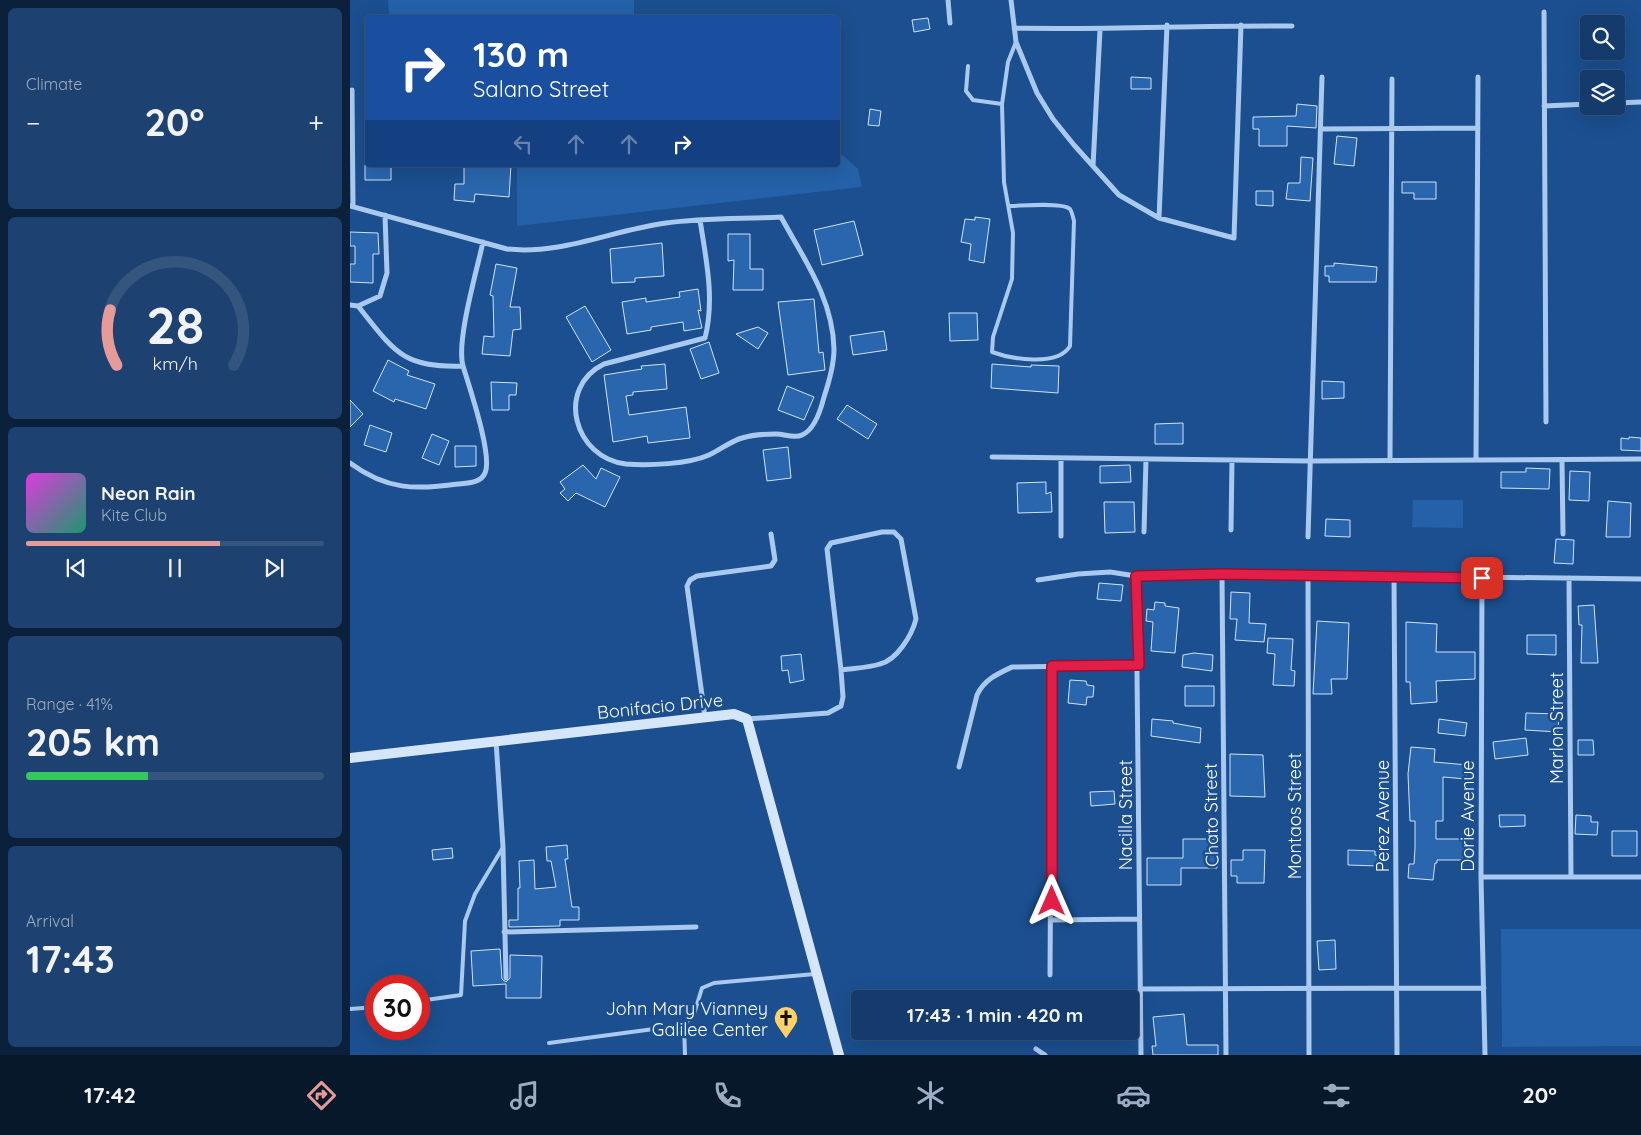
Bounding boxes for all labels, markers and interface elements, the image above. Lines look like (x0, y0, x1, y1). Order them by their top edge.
map controls (1580, 15, 1625, 115)
button: search (1580, 15, 1625, 60)
text: 130 m (473, 32, 569, 76)
icon: right (390, 35, 455, 100)
button: layers (1580, 70, 1625, 115)
text: Climate (26, 74, 82, 94)
text: Salano Street (473, 75, 609, 103)
text: 20° (144, 98, 204, 146)
text: − (26, 105, 41, 140)
text: + (308, 105, 324, 140)
icon: left (509, 130, 537, 158)
icon: ahead (562, 130, 590, 158)
icon: ahead (615, 130, 643, 158)
icon: right (668, 130, 696, 158)
text: 28 (146, 292, 204, 357)
text: km/h (152, 352, 198, 374)
text: Neon Rain (101, 481, 196, 505)
text: Kite Club (101, 505, 167, 525)
icon: previous (62, 554, 90, 582)
icon: pause (161, 554, 189, 582)
icon: next (260, 554, 288, 582)
pin (1461, 557, 1503, 599)
icon: arrive (1468, 564, 1496, 592)
street label: Marlon Street (1545, 672, 1568, 784)
street label: Bonifacio Drive (596, 688, 724, 724)
text: Range · 41% (26, 694, 113, 714)
text: 205 km (26, 718, 160, 766)
street label: Montaos Street (1283, 753, 1306, 879)
street label: Nacilla Street (1114, 760, 1137, 870)
street label: Perez Avenue (1371, 760, 1394, 872)
street label: Dorie Avenue (1456, 760, 1479, 872)
street label: Chato Street (1199, 763, 1223, 867)
position arrow (1025, 874, 1077, 926)
text: Arrival (26, 911, 74, 931)
text: 17:43 (26, 935, 115, 983)
speed limit sign: 30 (365, 975, 430, 1040)
place label: John Mary Vianney Galilee Center (606, 997, 768, 1041)
text: 17:43 · 1 min · 420 m (907, 1003, 1083, 1027)
church icon: John Mary Vianney Galilee Center (773, 1005, 799, 1039)
icon: directions (304, 1078, 339, 1113)
icon: music (507, 1078, 542, 1113)
icon: phone (710, 1078, 745, 1113)
icon: climate (913, 1078, 948, 1113)
icon: car (1116, 1078, 1151, 1113)
icon: filters (1319, 1078, 1354, 1113)
text: 17:42 (84, 1081, 136, 1109)
text: 20° (1522, 1081, 1557, 1109)

